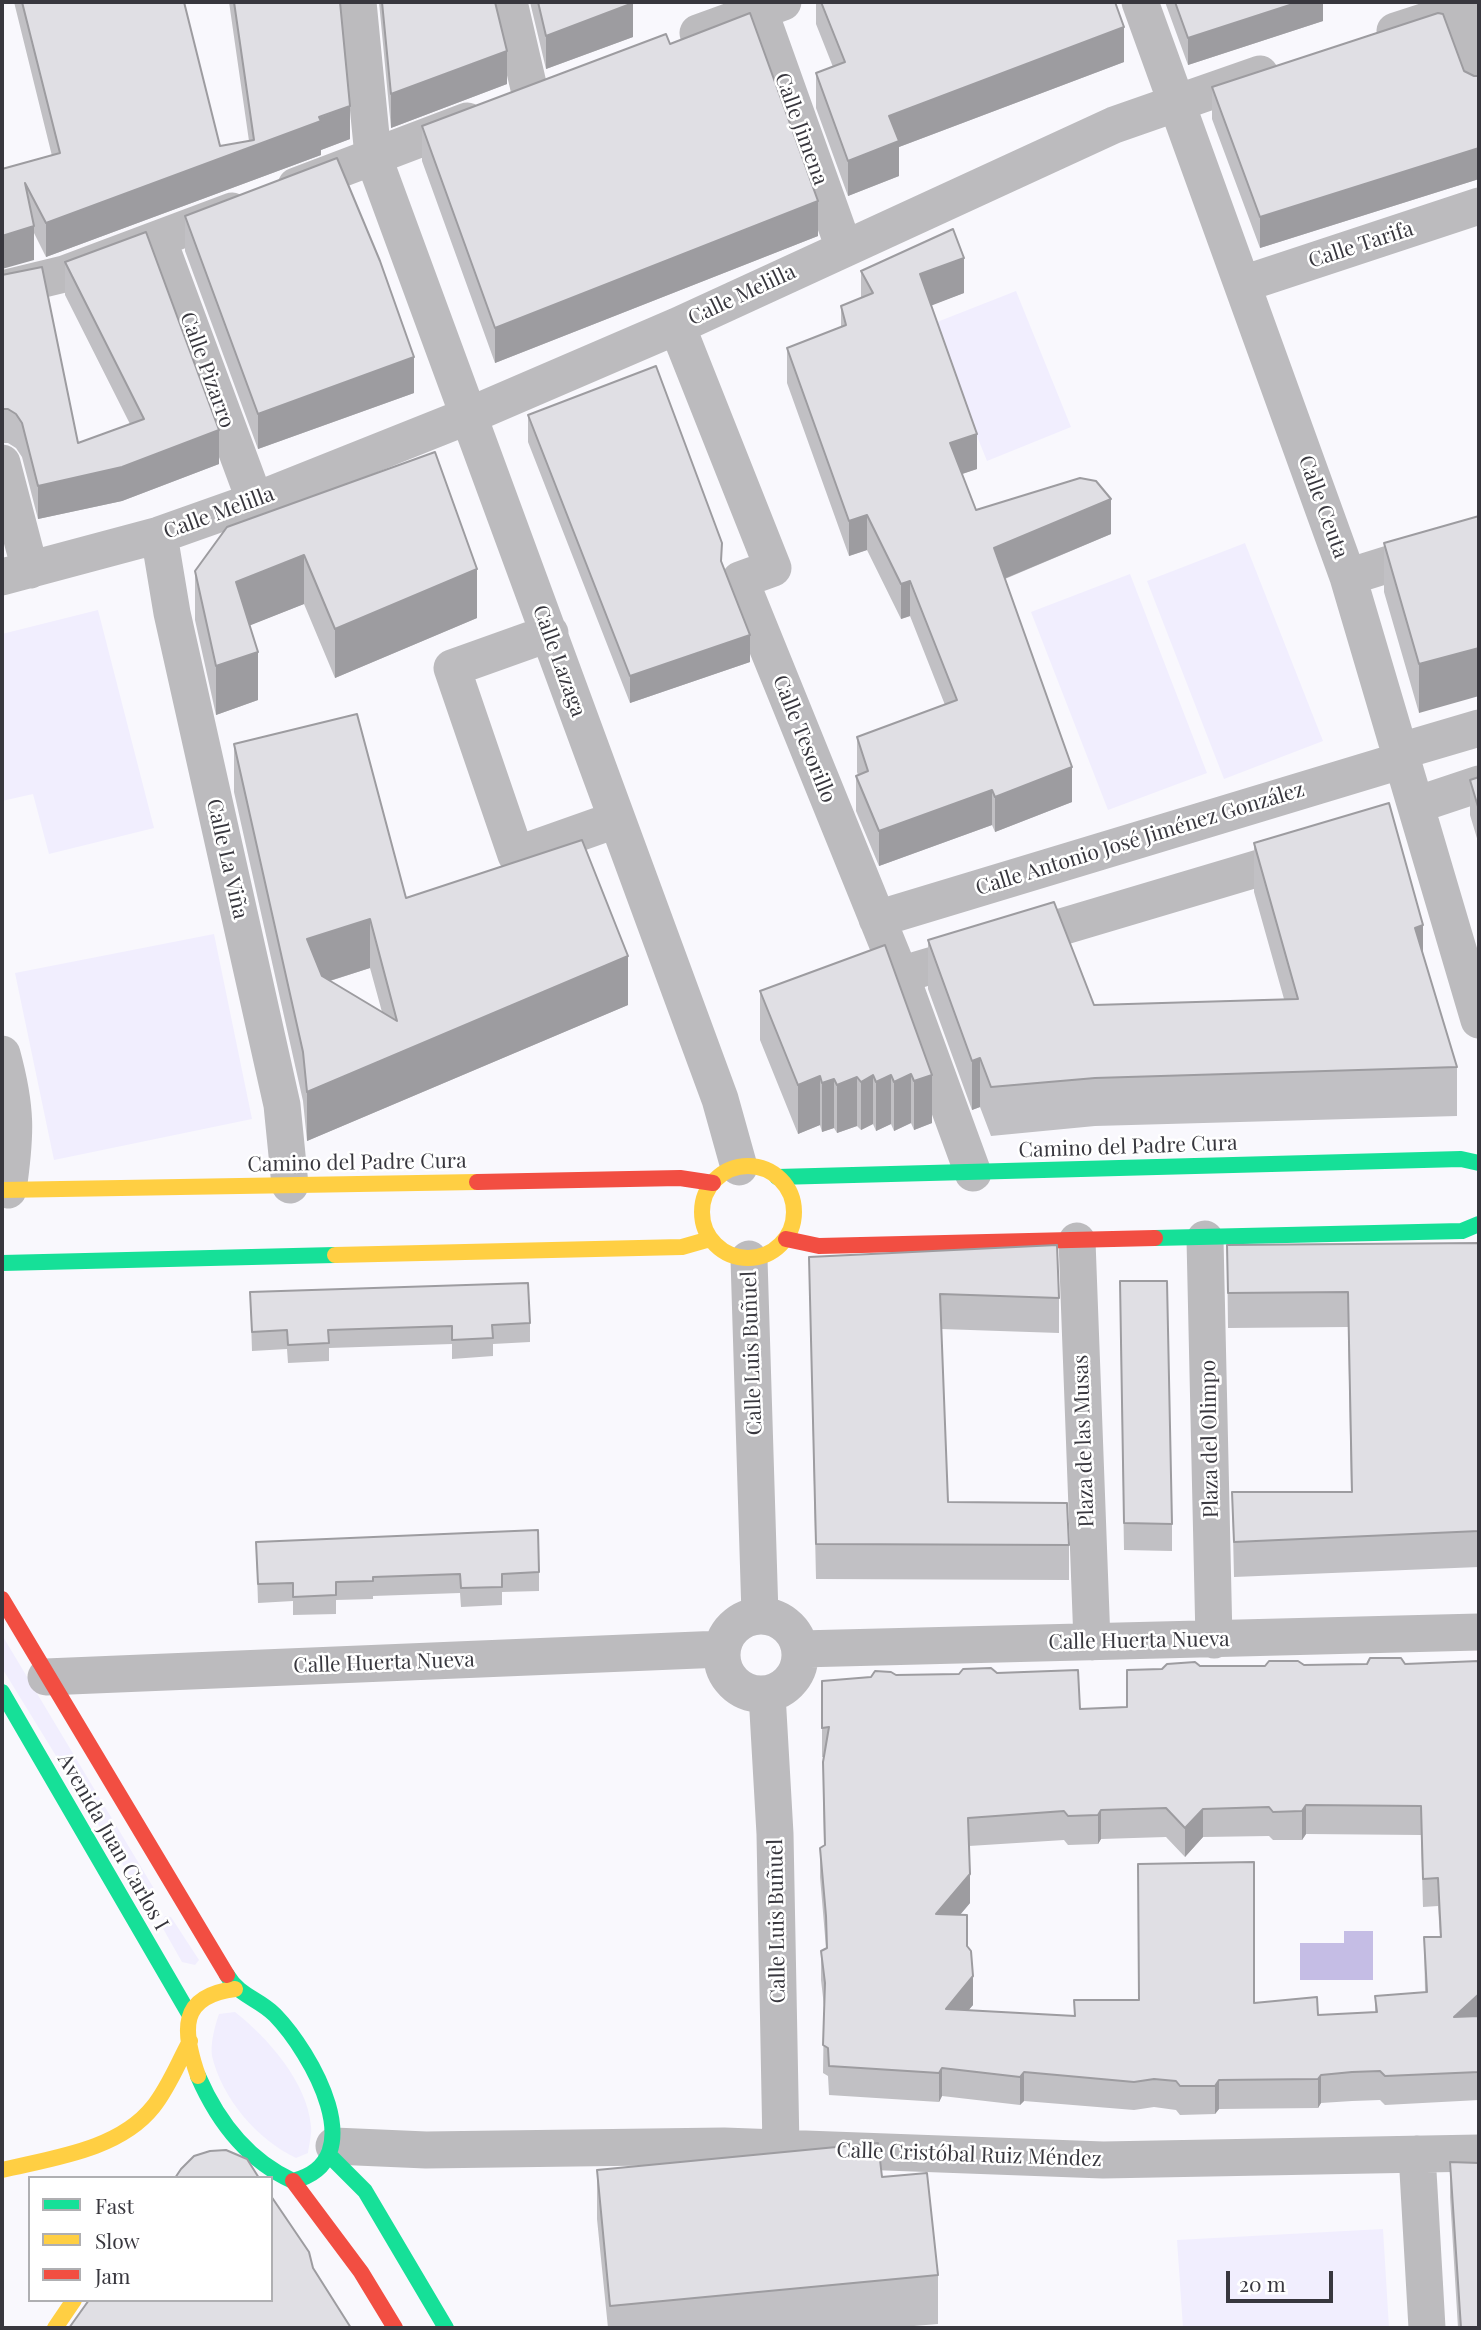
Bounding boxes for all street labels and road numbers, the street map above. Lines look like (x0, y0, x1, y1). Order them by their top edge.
street label: Calle Jimena (769, 69, 833, 189)
street label: Calle Tarifa (1305, 216, 1417, 274)
street label: Calle Melilla (684, 259, 800, 331)
street label: Calle Pizarro (174, 309, 240, 431)
street label: Calle Ceuta (1293, 452, 1353, 562)
street label: Calle Melilla (160, 481, 278, 545)
street label: Calle Lazaga (527, 602, 591, 720)
street label: Calle Tesorillo (767, 672, 841, 806)
street label: Calle Antonio José Jiménez González (973, 777, 1307, 901)
street label: Calle La Viña (201, 797, 253, 921)
street label: Camino del Padre Cura (1018, 1131, 1238, 1163)
street label: Camino del Padre Cura (247, 1148, 467, 1178)
street label: Calle Luis Buñuel (737, 1270, 767, 1436)
street label: Plaza de las Musas (1068, 1354, 1100, 1528)
street label: Plaza del Olimpo (1196, 1360, 1224, 1518)
street label: Calle Huerta Nueva (1048, 1627, 1230, 1655)
street label: Calle Huerta Nueva (293, 1647, 475, 1679)
street label: Avenida Juan Carlos I (52, 1749, 174, 1935)
street label: Calle Luis Buñuel (763, 1839, 791, 2003)
street label: Calle Cristóbal Ruiz Méndez (836, 2138, 1102, 2172)

